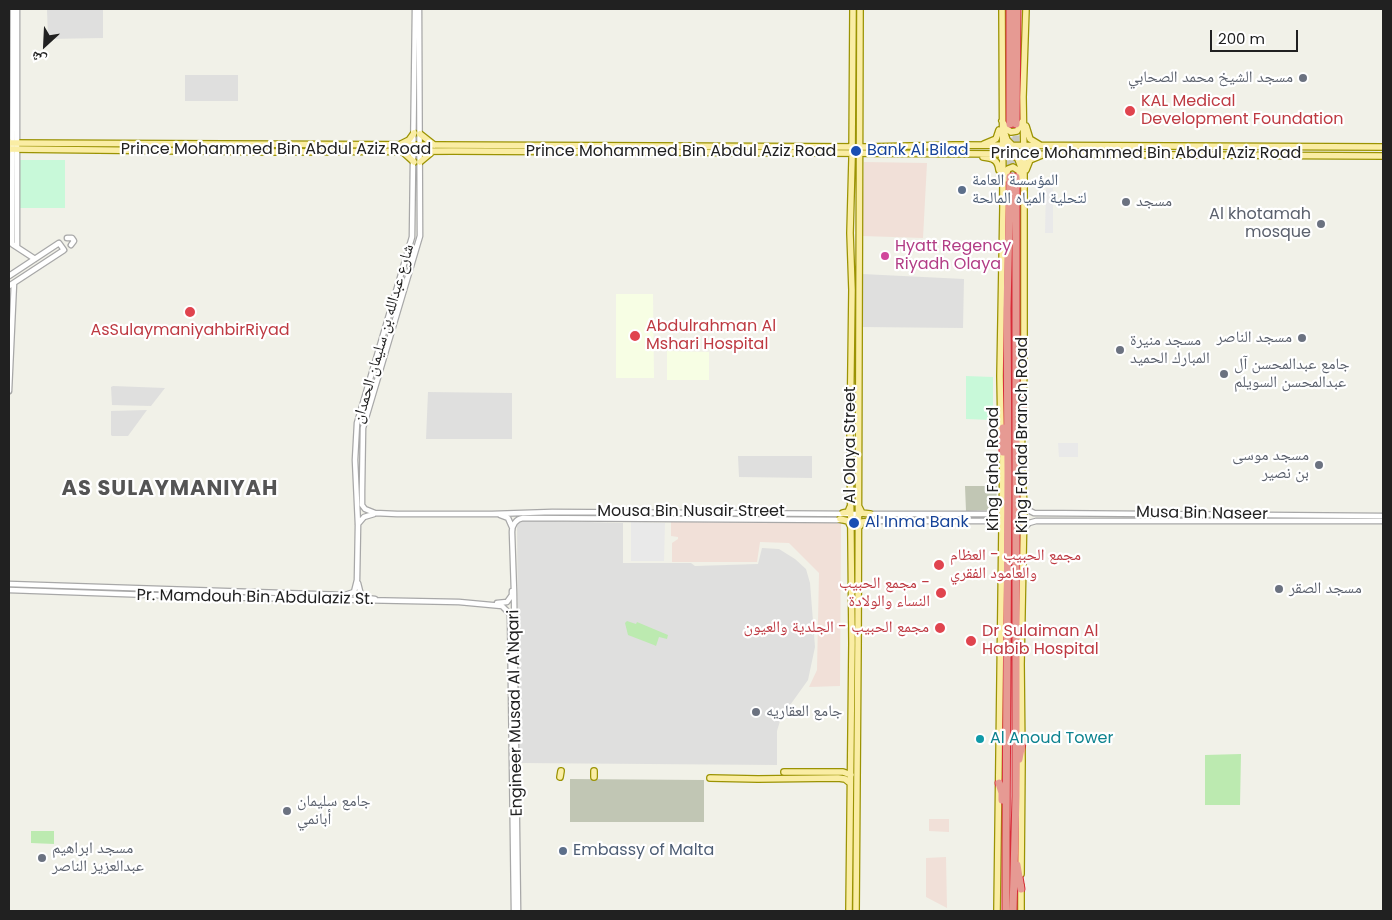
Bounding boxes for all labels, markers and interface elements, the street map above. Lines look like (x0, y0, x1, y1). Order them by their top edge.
north arrow (20, 20, 70, 70)
scale bar (1212, 20, 1300, 52)
text: 200 m (1218, 28, 1265, 49)
text: ش (28, 46, 50, 71)
place label: مسجد الشيخ محمد الصحابي (1128, 68, 1293, 88)
marker: مسجد الشيخ محمد الصحابي (1297, 72, 1309, 84)
place label: KAL Medical Development Foundation (1141, 92, 1344, 130)
marker: KAL Medical Development Foundation (1123, 104, 1137, 118)
street label: Prince Mohammed Bin Abdul Aziz Road (121, 140, 431, 160)
place label: Bank Al Bilad (867, 141, 969, 161)
street label: Prince Mohammed Bin Abdul Aziz Road (526, 142, 836, 162)
marker: Bank Al Bilad (849, 144, 863, 158)
street label: Prince Mohammed Bin Abdul Aziz Road (991, 144, 1301, 164)
place label: المؤسسة العامة لتحلية المياه المالحة (972, 171, 1087, 209)
marker: المؤسسة العامة لتحلية المياه المالحة (956, 184, 968, 196)
place label: مسجد (1136, 192, 1172, 212)
marker: مسجد (1120, 196, 1132, 208)
place label: Al khotamah mosque (1209, 205, 1311, 243)
marker: Al khotamah mosque (1315, 218, 1327, 230)
place label: Hyatt Regency Riyadh Olaya (895, 237, 1011, 275)
street label: شارع عبدالله بن سليمان الحمدان (349, 242, 419, 426)
marker: Hyatt Regency Riyadh Olaya (879, 250, 891, 262)
marker: AsSulaymaniyahbirRiyad (183, 305, 197, 319)
place label: Abdulrahman Al Mshari Hospital (646, 317, 776, 355)
place label: AsSulaymaniyahbirRiyad (90, 321, 290, 341)
place label: مسجد الناصر (1217, 328, 1292, 348)
marker: Abdulrahman Al Mshari Hospital (628, 329, 642, 343)
place label: مسجد منيرة المبارك الحميد (1130, 331, 1210, 369)
marker: مسجد الناصر (1296, 332, 1308, 344)
street label: King Fahad Branch Road (1013, 337, 1033, 533)
marker: مسجد منيرة المبارك الحميد (1114, 344, 1126, 356)
place label: جامع عبدالمحسن آل عبدالمحسن السويلم (1234, 355, 1350, 393)
marker: جامع عبدالمحسن آل عبدالمحسن السويلم (1218, 368, 1230, 380)
street label: Al Olaya Street (841, 386, 861, 504)
street label: King Fahd Road (984, 407, 1004, 531)
place label: مسجد موسى بن نصير (1232, 446, 1309, 484)
marker: مسجد موسى بن نصير (1313, 459, 1325, 471)
district label: AS SULAYMANIYAH (60, 477, 280, 503)
street label: Mousa Bin Nusair Street (597, 502, 785, 522)
street label: Musa Bin Naseer (1136, 503, 1268, 525)
place label: Al Inma Bank (865, 513, 969, 533)
marker: Al Inma Bank (847, 516, 861, 530)
place label: مجمع الحبيب - العظام والعامود الفقري (950, 546, 1081, 584)
marker: مجمع الحبيب - العظام والعامود الفقري (932, 558, 946, 572)
place label: مجمع الحبيب - النساء والولادة (839, 574, 930, 612)
place label: مسجد الصقر (1289, 579, 1362, 599)
marker: مسجد الصقر (1273, 583, 1285, 595)
street label: Pr. Mamdouh Bin Abdulaziz St. (136, 586, 374, 610)
marker: مجمع الحبيب - النساء والولادة (934, 586, 948, 600)
street label: Engineer Musad Al A'Nqari (505, 609, 527, 817)
place label: مجمع الحبيب - الجلدية والعيون (744, 618, 929, 638)
marker: مجمع الحبيب - الجلدية والعيون (933, 621, 947, 635)
place label: Dr Sulaiman Al Habib Hospital (982, 622, 1099, 660)
marker: Dr Sulaiman Al Habib Hospital (964, 634, 978, 648)
place label: جامع العقاريه (766, 702, 842, 722)
marker: جامع العقاريه (750, 706, 762, 718)
place label: Al Anoud Tower (990, 729, 1113, 749)
marker: Al Anoud Tower (974, 733, 986, 745)
place label: جامع سليمان أبانمي (297, 792, 371, 830)
marker: جامع سليمان أبانمي (281, 805, 293, 817)
place label: مسجد ابراهيم عبدالعزيز الناصر (52, 839, 144, 877)
place label: Embassy of Malta (573, 841, 714, 861)
marker: Embassy of Malta (557, 845, 569, 857)
marker: مسجد ابراهيم عبدالعزيز الناصر (36, 852, 48, 864)

